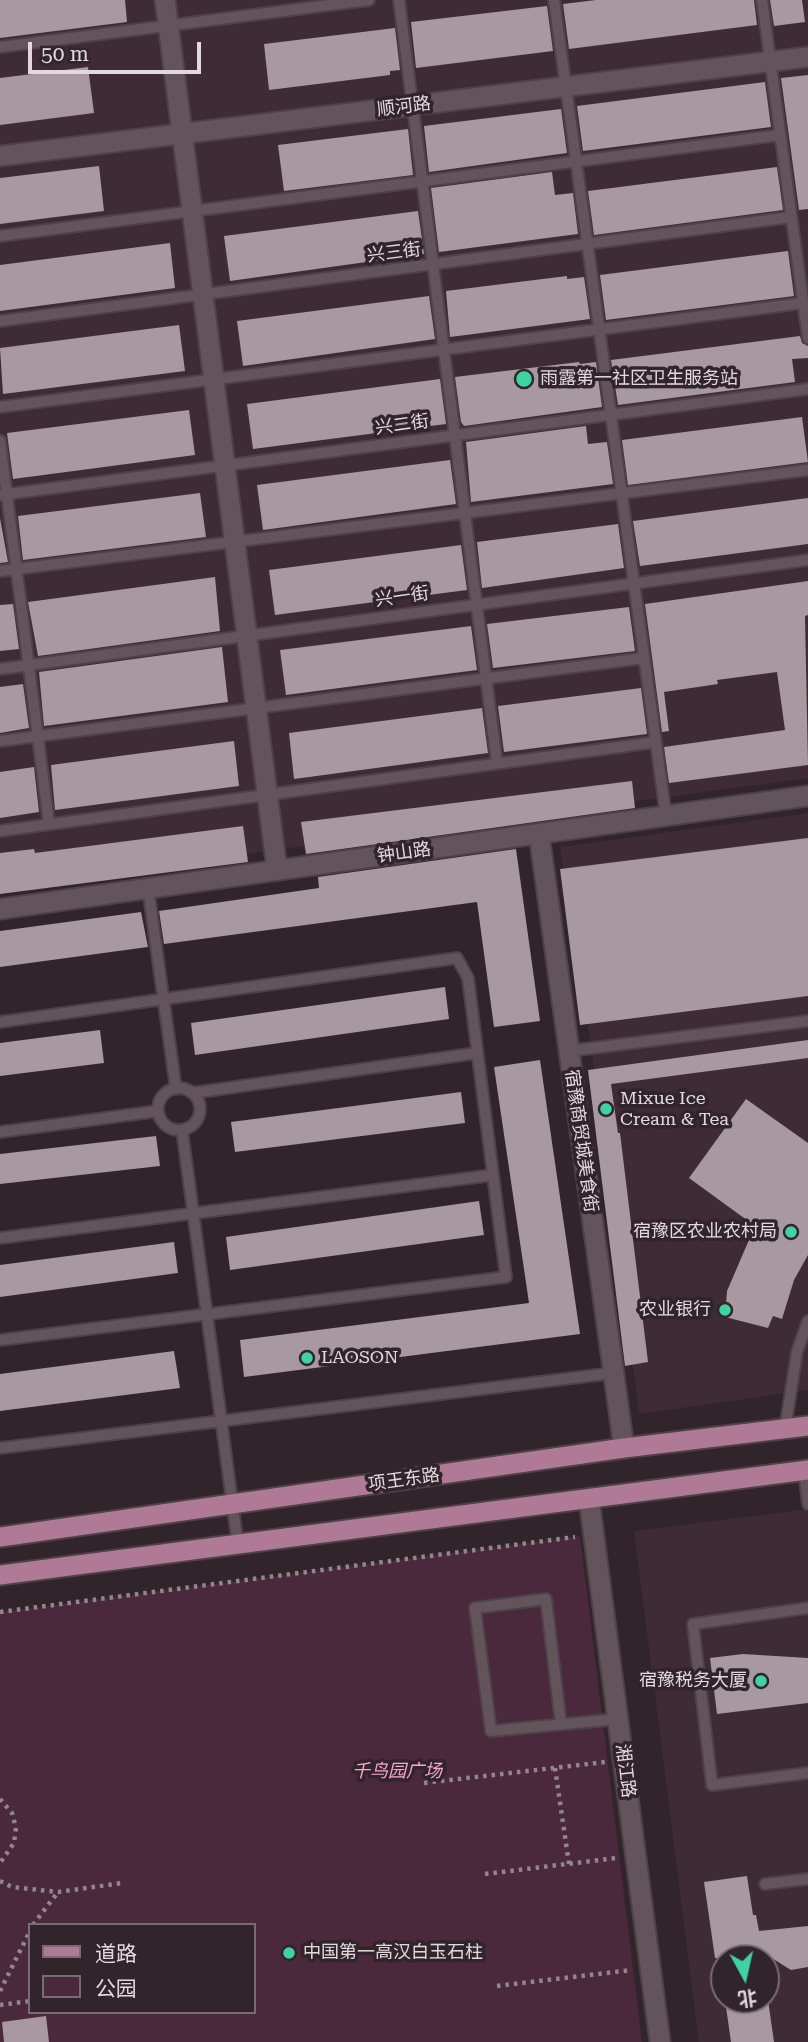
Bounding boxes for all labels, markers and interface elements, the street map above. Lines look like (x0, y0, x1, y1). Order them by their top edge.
scale bar (32, 28, 205, 72)
text: 50 m (41, 42, 89, 66)
street label: 顺河路 (376, 93, 432, 121)
street label: 兴三街 (366, 239, 422, 267)
place label: 雨露第一社区卫生服务站 (540, 368, 738, 390)
marker: 雨露第一社区卫生服务站 (514, 369, 534, 389)
street label: 兴二街 (374, 411, 430, 439)
street label: 兴一街 (374, 583, 430, 611)
street label: 钟山路 (376, 839, 432, 867)
street label: 宿豫商贸城美食街 (560, 1068, 602, 1214)
place label: Mixue Ice Cream & Tea (620, 1088, 729, 1130)
marker: Mixue Ice Cream & Tea (598, 1101, 614, 1117)
place label: 宿豫区农业农村局 (633, 1221, 777, 1243)
marker: 宿豫区农业农村局 (783, 1224, 799, 1240)
place label: 农业银行 (639, 1299, 711, 1321)
marker: 农业银行 (717, 1302, 733, 1318)
place label: LAOSON (321, 1347, 398, 1369)
marker: LAOSON (299, 1350, 315, 1366)
street label: 项王东路 (367, 1464, 441, 1496)
place label: 宿豫税务大厦 (639, 1670, 747, 1692)
marker: 宿豫税务大厦 (753, 1673, 769, 1689)
street label: 湘江路 (611, 1743, 639, 1799)
park label: 千鸟园广场 (352, 1761, 442, 1783)
legend (28, 1923, 256, 2014)
text: 道路 (95, 1942, 137, 1966)
place label: 中国第一高汉白玉石柱 (303, 1942, 483, 1964)
north arrow (710, 1944, 780, 2014)
marker: 中国第一高汉白玉石柱 (281, 1945, 297, 1961)
text: 公园 (95, 1977, 137, 2001)
text: 北 (737, 1986, 759, 2011)

